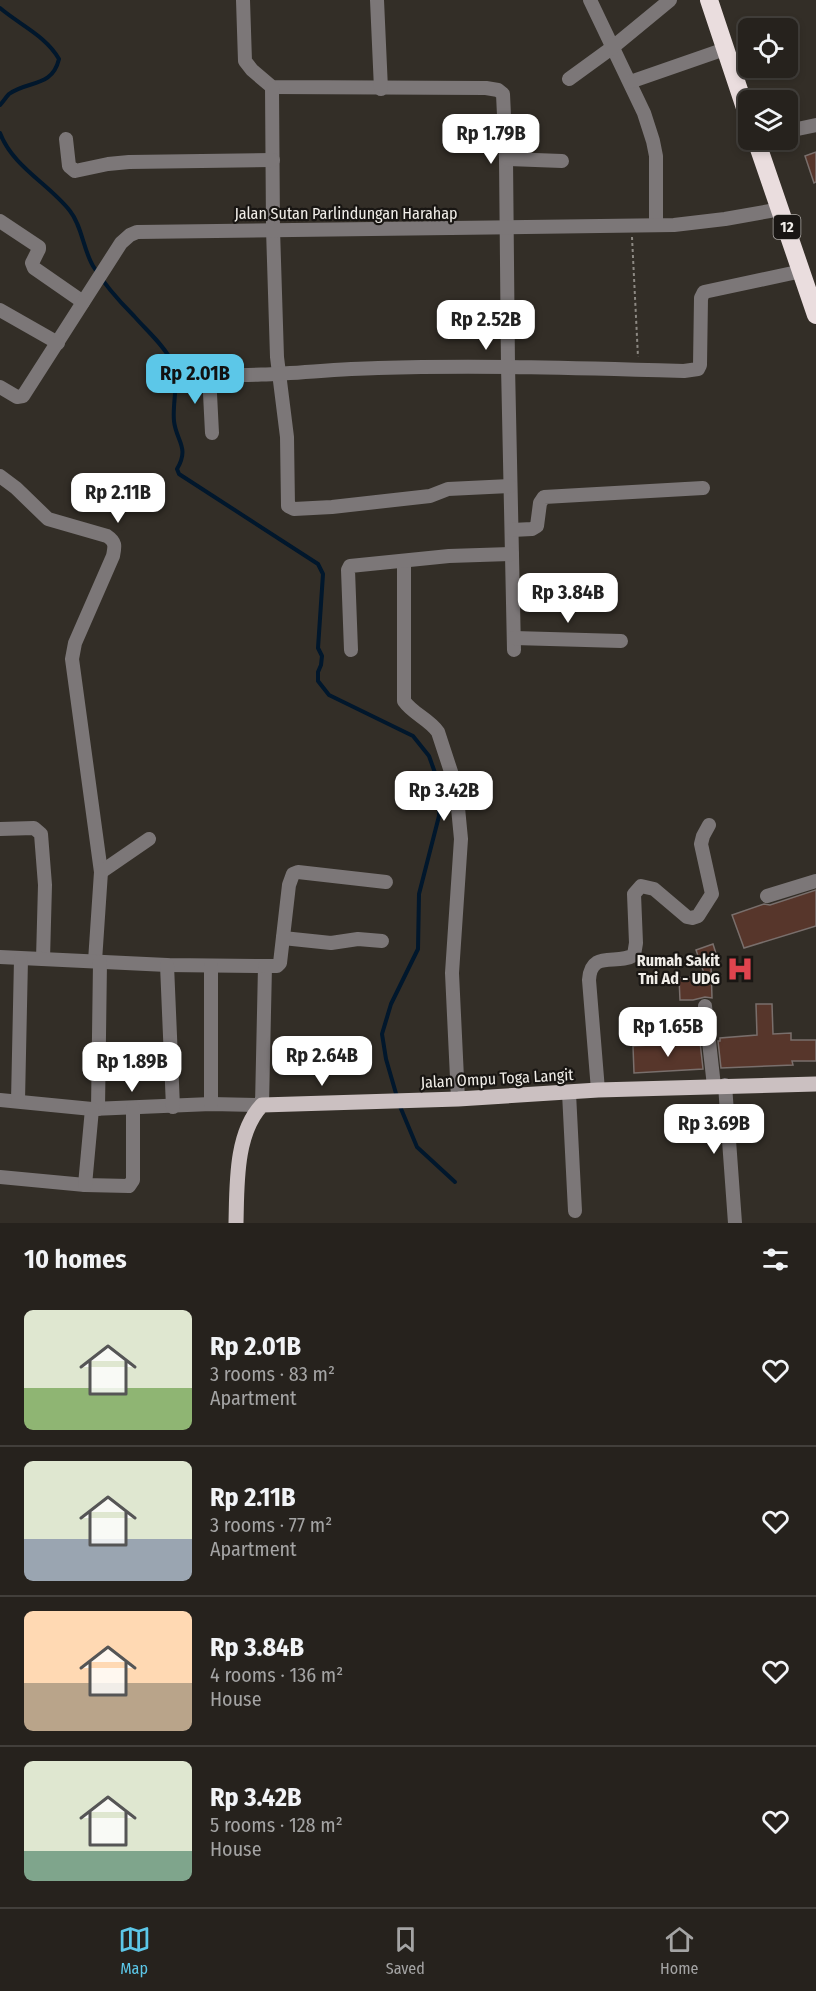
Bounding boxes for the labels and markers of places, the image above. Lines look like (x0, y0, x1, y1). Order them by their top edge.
pin: Rp 1.79B (429, 114, 553, 165)
pin: Rp 2.52B (424, 300, 548, 351)
pin: Rp 2.01B (133, 354, 257, 405)
pin: Rp 2.11B (56, 473, 180, 524)
pin: Rp 3.84B (506, 573, 630, 624)
pin: Rp 3.42B (382, 771, 506, 822)
place label: Rumah Sakit Tni Ad - UDG (637, 951, 720, 988)
hospital icon: Rumah Sakit Tni Ad - UDG (725, 954, 755, 984)
pin: Rp 1.65B (606, 1007, 730, 1058)
pin: Rp 2.64B (260, 1036, 384, 1087)
pin: Rp 1.89B (70, 1042, 194, 1093)
pin: Rp 3.69B (652, 1104, 776, 1155)

